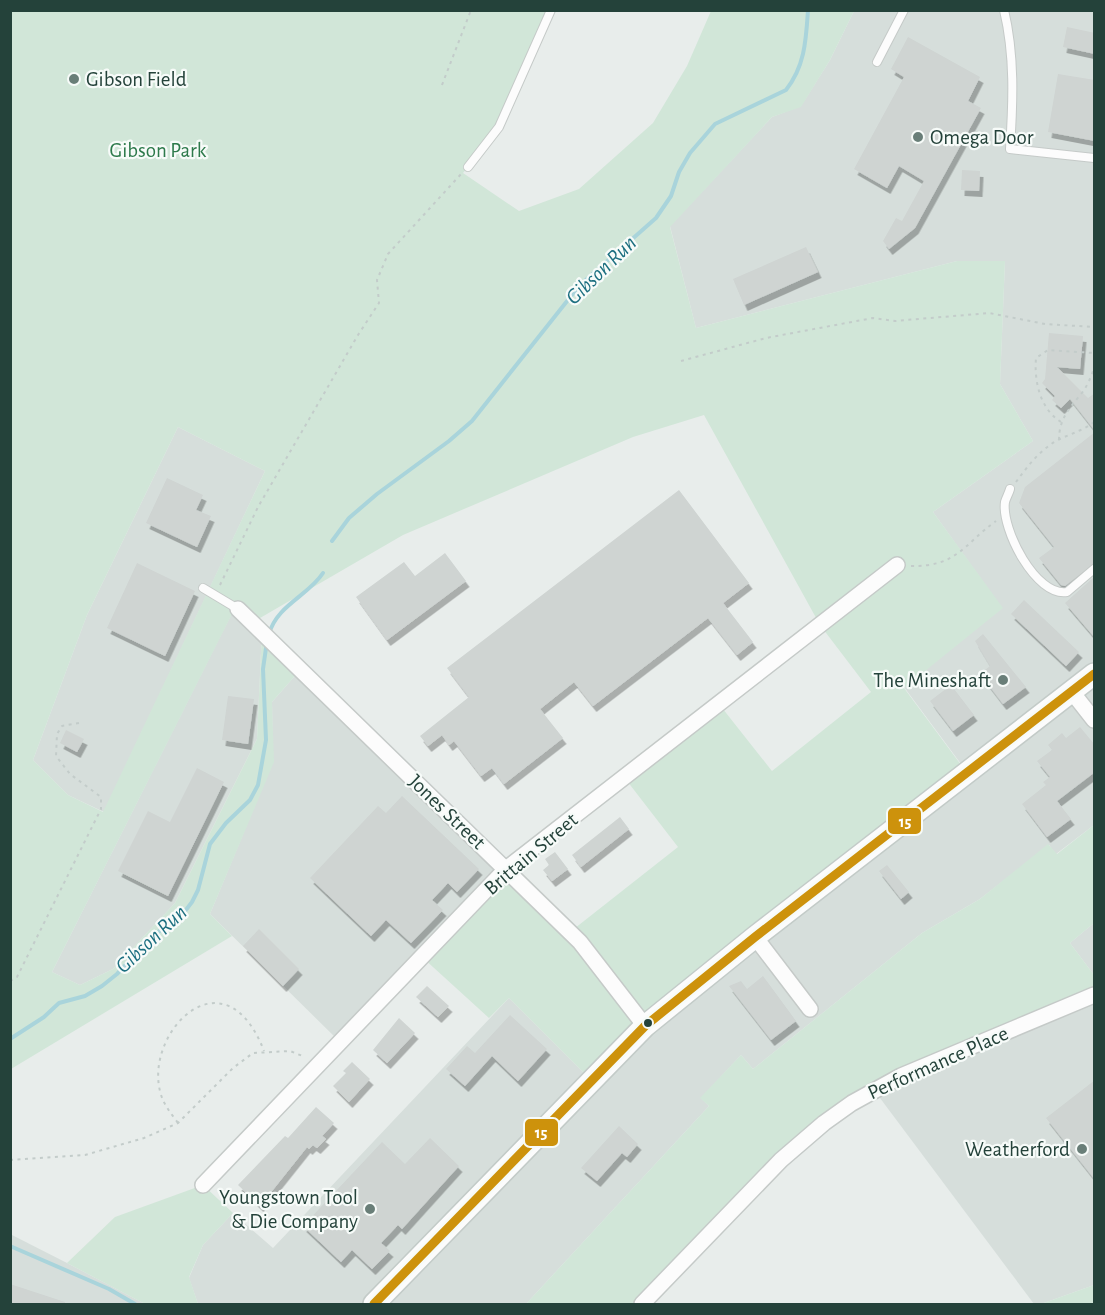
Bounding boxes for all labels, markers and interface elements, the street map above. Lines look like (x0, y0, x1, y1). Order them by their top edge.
place label: Gibson Field (86, 69, 187, 90)
marker: Gibson Field (67, 72, 81, 86)
place label: Omega Door (930, 127, 1034, 148)
marker: Omega Door (911, 130, 925, 144)
park label: Gibson Park (110, 140, 207, 161)
water label: Gibson Run (562, 231, 640, 309)
place label: The Mineshaft (873, 670, 991, 691)
marker: The Mineshaft (996, 673, 1010, 687)
street label: Jones Street (405, 771, 490, 854)
line badge: 15 (887, 807, 922, 835)
street label: Brittain Street (480, 809, 582, 899)
text: 15 (899, 814, 911, 830)
water label: Gibson Run (111, 901, 191, 977)
unlabelled marker (642, 1017, 654, 1029)
street label: Performance Place (865, 1023, 1011, 1103)
line badge: 15 (524, 1118, 559, 1147)
text: 15 (535, 1125, 547, 1141)
place label: Weatherford (965, 1139, 1070, 1160)
marker: Weatherford (1075, 1142, 1089, 1156)
place label: Youngstown Tool & Die Company (219, 1187, 358, 1232)
marker: Youngstown Tool & Die Company (363, 1202, 377, 1216)

